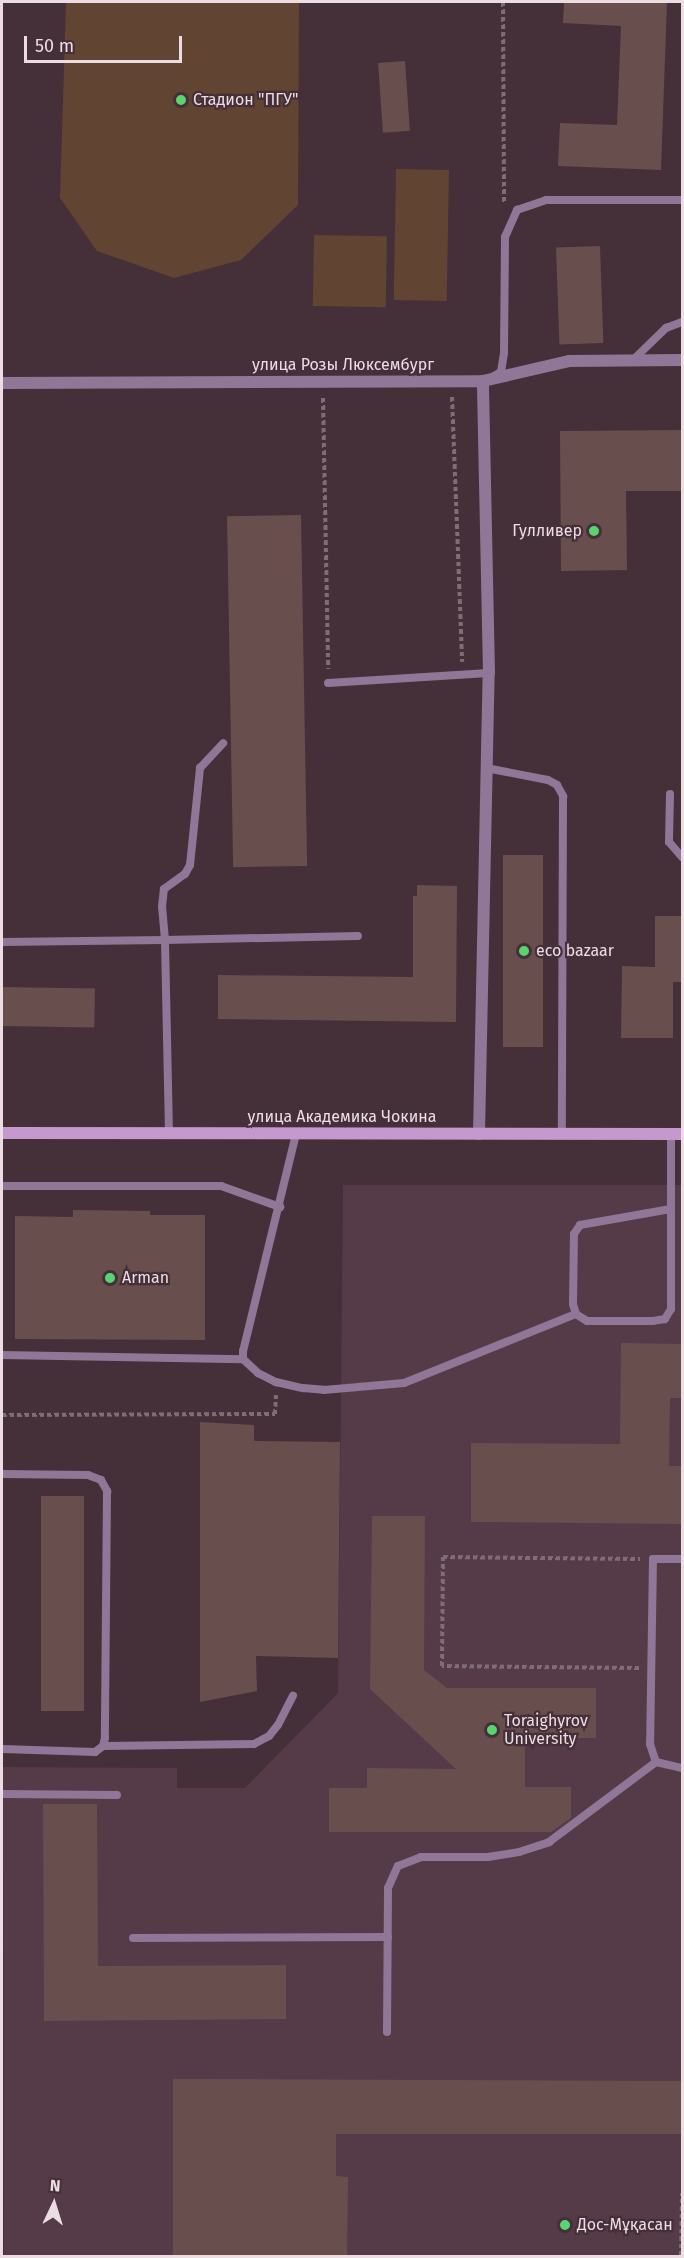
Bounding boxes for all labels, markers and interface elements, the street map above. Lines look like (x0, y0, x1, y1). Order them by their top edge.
scale bar (27, 24, 184, 62)
text: 50 m (35, 35, 74, 57)
place label: Стадион "ПГУ" (193, 90, 298, 110)
marker: Стадион "ПГУ" (174, 93, 188, 107)
street label: улица Розы Люксембург (252, 355, 434, 375)
place label: Гулливер (512, 521, 582, 541)
marker: Гулливер (587, 524, 601, 538)
place label: eco bazaar (536, 941, 614, 961)
marker: eco bazaar (517, 944, 531, 958)
street label: улица Академика Чокина (248, 1107, 436, 1127)
place label: Arman (122, 1268, 169, 1288)
marker: Arman (103, 1271, 117, 1285)
place label: Toraighyrov University (504, 1711, 588, 1749)
marker: Toraighyrov University (485, 1723, 499, 1737)
north arrow (24, 2174, 84, 2234)
text: N (49, 2176, 61, 2195)
place label: Дос-Мұқасан (577, 2215, 673, 2235)
marker: Дос-Мұқасан (558, 2218, 572, 2232)

